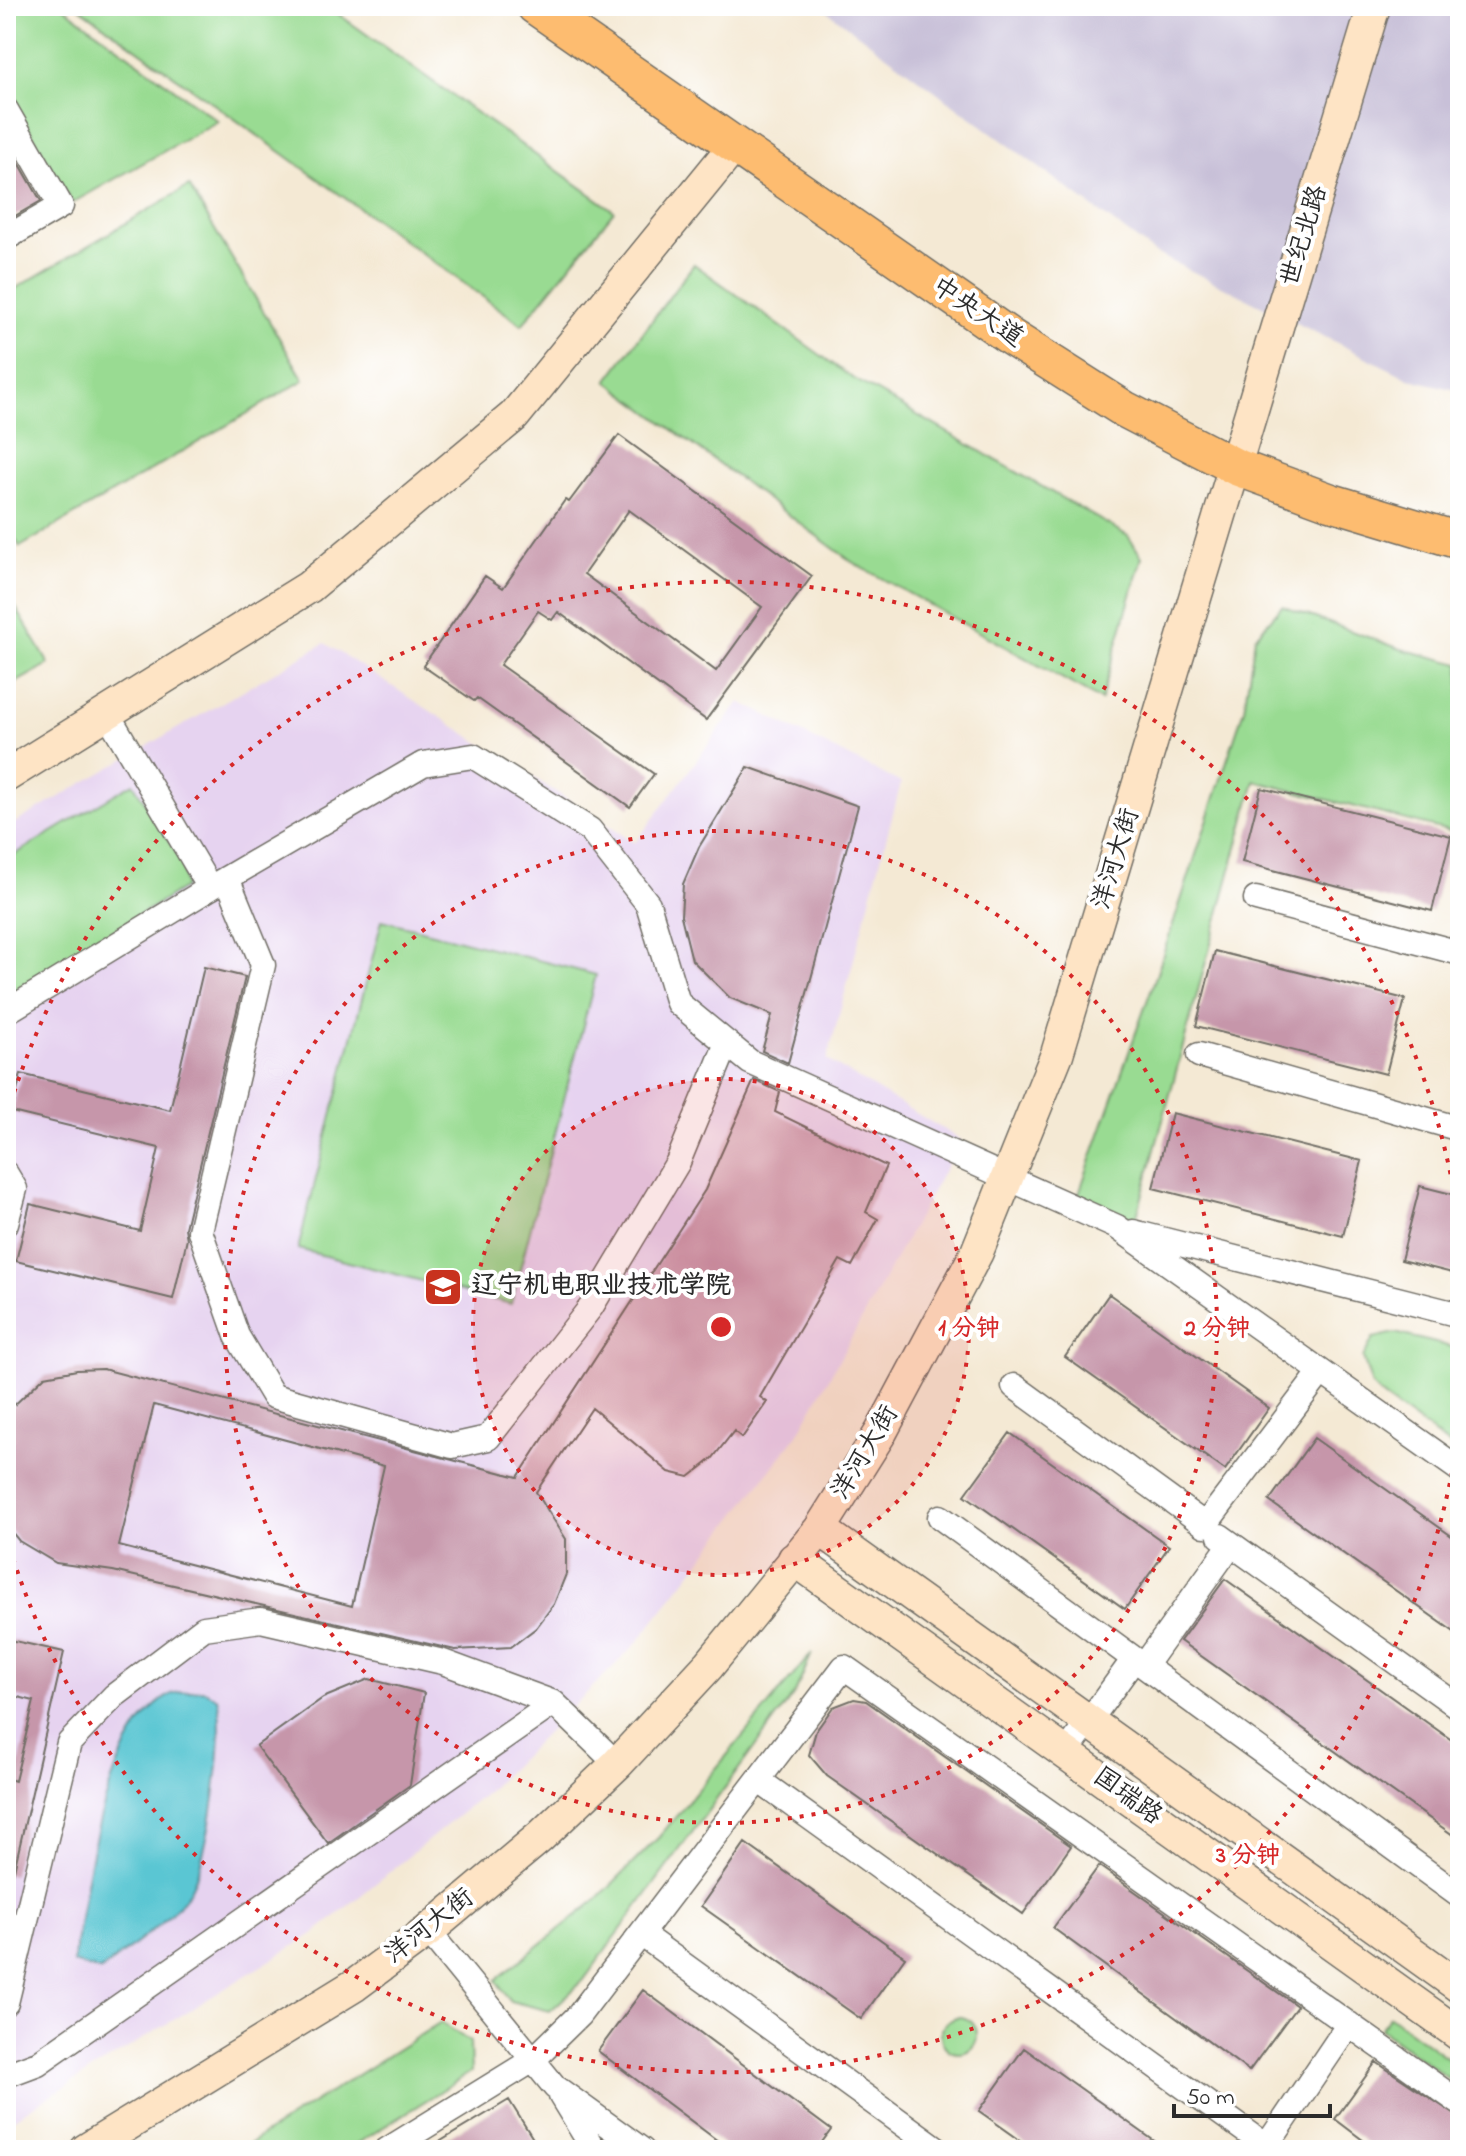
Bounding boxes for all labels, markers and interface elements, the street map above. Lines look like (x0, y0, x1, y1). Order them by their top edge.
street label: 世纪北路 (1272, 181, 1338, 291)
street label: 中央大道 (923, 268, 1031, 358)
street label: 洋河大街 (1084, 804, 1150, 914)
school or university icon: 辽宁机电职业技术学院 (422, 1266, 464, 1308)
place label: 辽宁机电职业技术学院 (471, 1268, 731, 1306)
text: 1 分钟 (938, 1312, 1000, 1347)
text: 2 分钟 (1183, 1312, 1250, 1347)
centre of rings (707, 1313, 735, 1341)
street label: 洋河大街 (823, 1399, 909, 1507)
street label: 国瑞路 (1084, 1759, 1170, 1835)
text: 3 分钟 (1215, 1839, 1280, 1874)
street label: 洋河大街 (377, 1880, 483, 1974)
scale bar (1174, 2068, 1330, 2118)
text: 50 m (1186, 2081, 1235, 2116)

